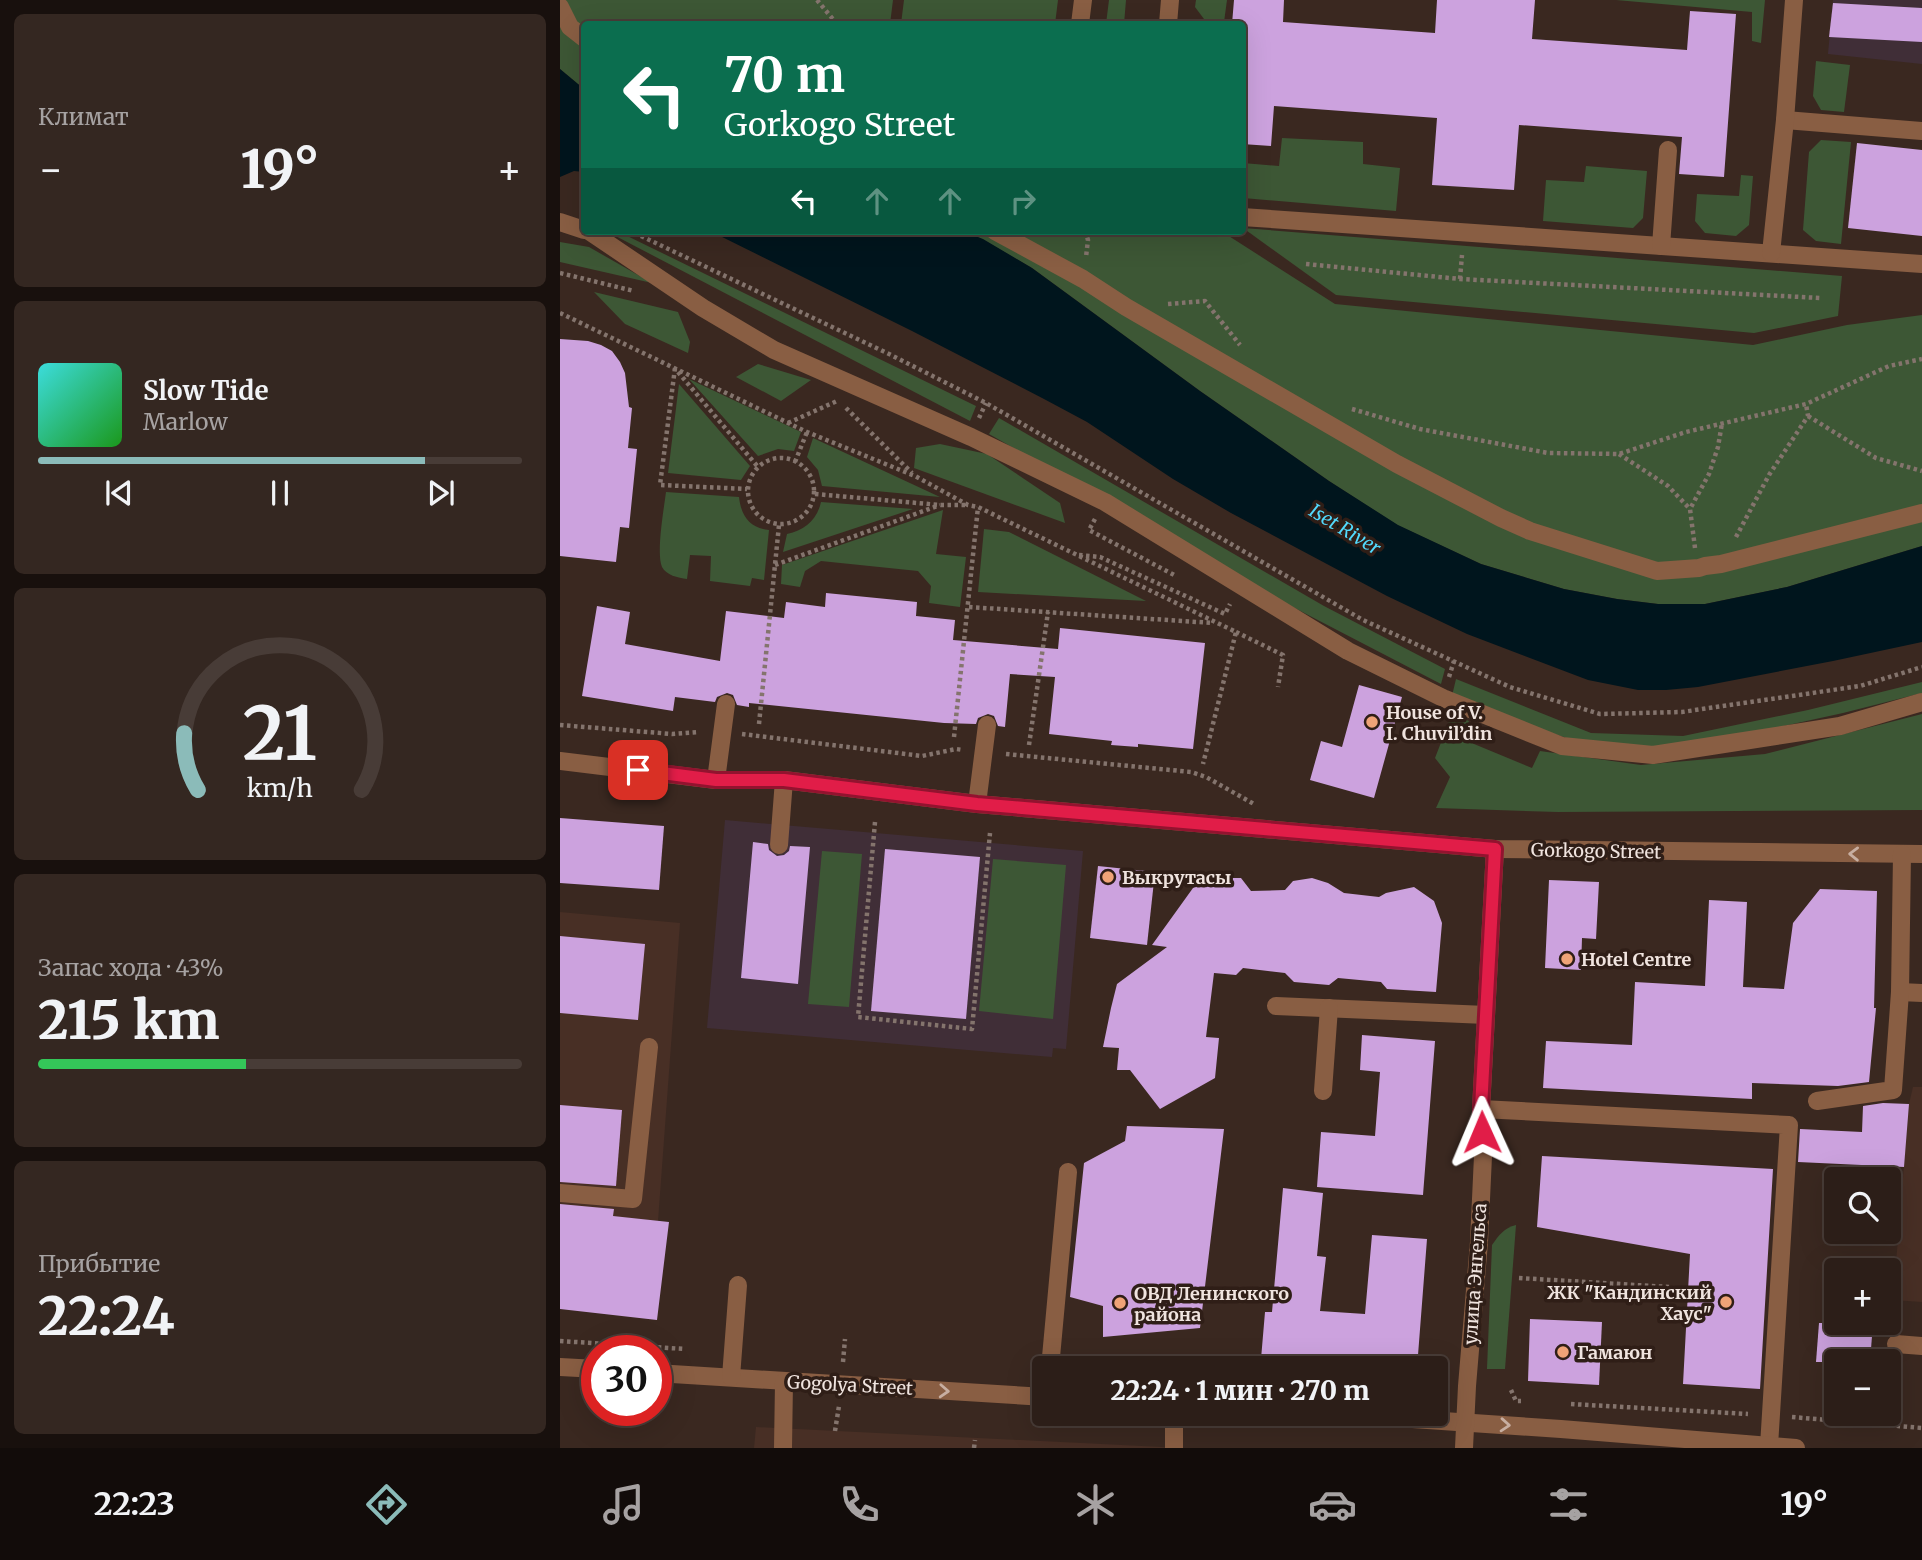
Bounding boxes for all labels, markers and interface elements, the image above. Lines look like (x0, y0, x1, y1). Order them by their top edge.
text: 70 m (724, 44, 845, 105)
icon: left (609, 49, 700, 140)
text: Климат (38, 102, 129, 131)
text: Gorkogo Street (724, 105, 955, 145)
text: 19° (241, 137, 319, 202)
text: − (38, 146, 63, 193)
text: + (497, 146, 522, 193)
icon: left (785, 182, 823, 220)
icon: ahead (858, 182, 896, 220)
icon: ahead (931, 182, 969, 220)
icon: right (1004, 182, 1042, 220)
text: Slow Tide (143, 374, 269, 407)
text: Marlow (143, 407, 228, 436)
icon: previous (100, 474, 138, 512)
icon: pause (261, 474, 299, 512)
icon: next (422, 474, 460, 512)
water label: Iset River (1305, 498, 1385, 560)
text: 21 (243, 688, 317, 780)
place label: House of V. I. Chuvil’din (1386, 701, 1492, 745)
marker: House of V. I. Chuvil’din (1364, 714, 1380, 730)
pin (608, 740, 668, 800)
icon: arrive (619, 751, 657, 789)
text: km/h (247, 772, 313, 804)
street label: Gorkogo Street (1531, 838, 1661, 864)
one-way arrow (1848, 846, 1859, 861)
place label: Выкрутасы (1122, 866, 1231, 889)
marker: Выкрутасы (1100, 869, 1116, 885)
place label: Hotel Centre (1581, 948, 1692, 971)
marker: Hotel Centre (1559, 951, 1575, 967)
text: Запас хода · 43% (38, 953, 224, 982)
text: 215 km (38, 988, 219, 1053)
position arrow (1445, 1095, 1519, 1169)
map controls (1824, 1167, 1901, 1426)
button: search (1824, 1167, 1901, 1244)
street label: улица Энгельса (1459, 1202, 1491, 1346)
text: Прибытие (38, 1249, 160, 1278)
button: + (1824, 1258, 1901, 1335)
place label: ЖК "Кандинский Хаус" (1547, 1281, 1712, 1325)
place label: ОВД Ленинского района (1134, 1282, 1289, 1326)
text: 22:24 (38, 1284, 175, 1349)
marker: ЖК "Кандинский Хаус" (1718, 1294, 1734, 1310)
marker: ОВД Ленинского района (1112, 1295, 1128, 1311)
speed limit sign: 30 (581, 1335, 672, 1426)
place label: Гамаюн (1577, 1341, 1653, 1364)
marker: Гамаюн (1555, 1344, 1571, 1360)
button: − (1824, 1349, 1901, 1426)
street label: Gogolya Street (786, 1370, 914, 1400)
text: 22:24 · 1 мин · 270 m (1111, 1374, 1369, 1407)
one-way arrow (939, 1383, 950, 1398)
one-way arrow (1500, 1417, 1511, 1432)
icon: directions (362, 1480, 411, 1529)
icon: music (599, 1480, 648, 1529)
icon: phone (835, 1480, 884, 1529)
icon: climate (1071, 1480, 1120, 1529)
icon: car (1308, 1480, 1357, 1529)
icon: filters (1544, 1480, 1593, 1529)
text: 22:23 (94, 1484, 175, 1524)
text: 19° (1780, 1484, 1828, 1524)

